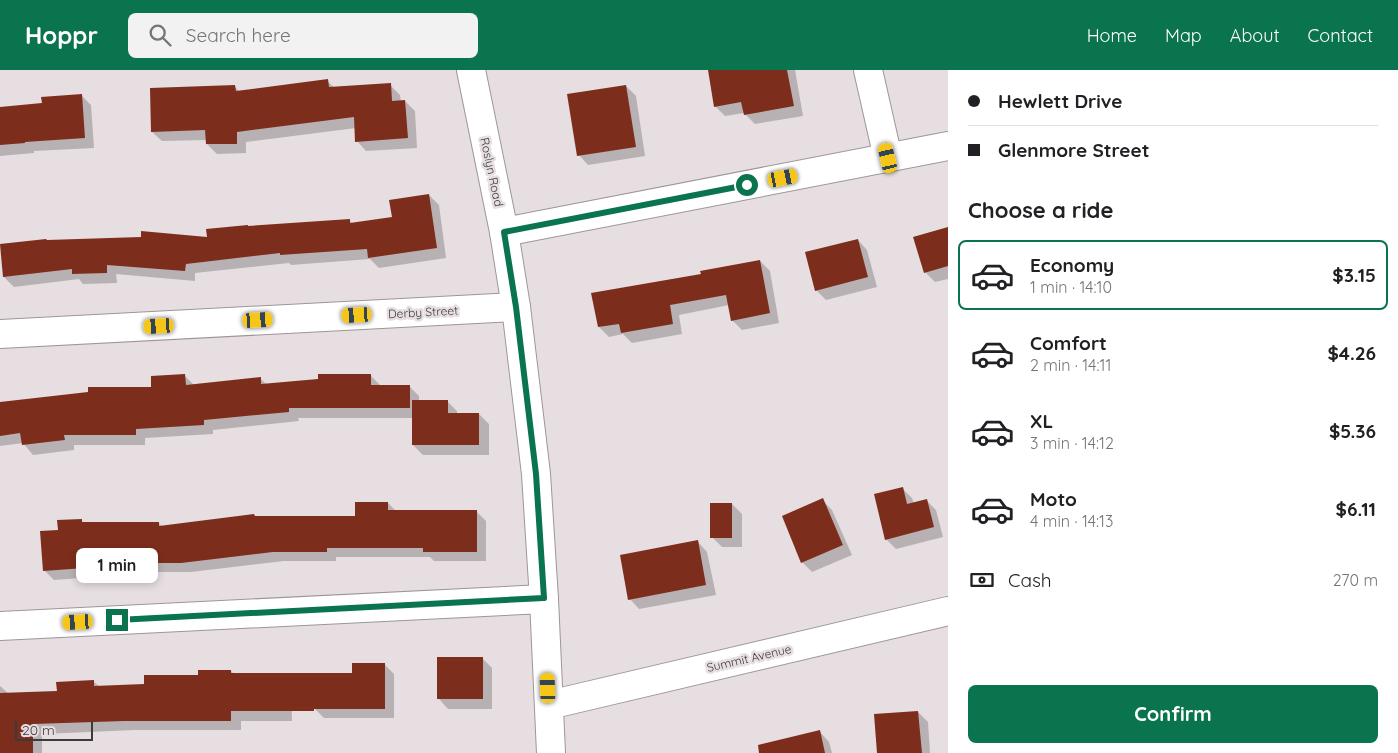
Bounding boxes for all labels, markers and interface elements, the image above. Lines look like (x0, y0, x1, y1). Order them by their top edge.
search box (128, 13, 478, 58)
text: Hoppr (25, 20, 98, 50)
icon: search (146, 21, 174, 49)
text: Search here (186, 23, 291, 47)
text: Home (1087, 24, 1137, 47)
text: Map (1165, 24, 1202, 47)
text: About (1230, 24, 1280, 47)
text: Contact (1308, 24, 1373, 47)
text: Hewlett Drive (998, 89, 1123, 113)
street label: Roslyn Road (477, 136, 507, 208)
text: Glenmore Street (998, 138, 1150, 162)
car (877, 142, 898, 174)
car (766, 168, 799, 188)
route start (736, 174, 758, 196)
text: Choose a ride (968, 196, 1113, 224)
icon: car (970, 253, 1015, 298)
text: Economy (1030, 253, 1114, 277)
text: $3.15 (1332, 263, 1376, 287)
text: 1 min · 14:10 (1030, 277, 1112, 297)
street label: Derby Street (388, 303, 458, 321)
car (341, 307, 372, 323)
car (242, 312, 273, 328)
car (143, 318, 174, 334)
icon: car (970, 331, 1015, 376)
text: Comfort (1030, 331, 1107, 355)
text: $4.26 (1327, 341, 1376, 365)
text: 2 min · 14:11 (1030, 355, 1111, 375)
icon: car (970, 409, 1015, 454)
text: XL (1030, 409, 1053, 433)
text: $5.36 (1329, 419, 1376, 443)
text: 3 min · 14:12 (1030, 433, 1114, 453)
icon: car (970, 487, 1015, 532)
text: Moto (1030, 487, 1077, 511)
text: $6.11 (1336, 497, 1376, 521)
text: 4 min · 14:13 (1030, 511, 1113, 531)
callout: 1 min (76, 548, 158, 582)
text: 1 min (98, 555, 136, 575)
icon: cash (968, 566, 996, 594)
text: Cash (1008, 568, 1052, 592)
text: 270 m (1333, 570, 1378, 590)
route end (106, 609, 128, 631)
car (62, 614, 93, 630)
street label: Summit Avenue (705, 641, 793, 675)
car (539, 673, 556, 703)
button: Confirm (968, 685, 1378, 743)
scale bar (15, 718, 92, 741)
text: 20 m (22, 721, 55, 739)

